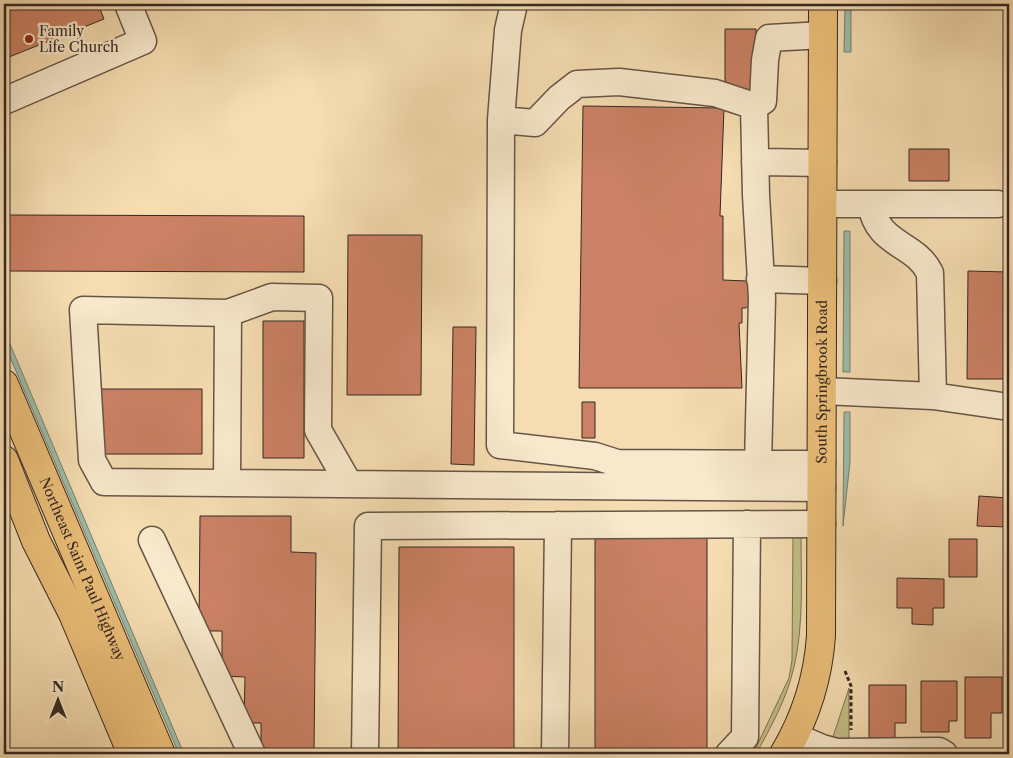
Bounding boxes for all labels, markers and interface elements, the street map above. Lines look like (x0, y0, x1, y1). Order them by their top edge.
place label: Family Life Church (39, 22, 119, 56)
marker: Family Life Church (23, 33, 35, 45)
street label: South Springbrook Road (813, 299, 831, 464)
street label: Northeast Saint Paul Highway (36, 474, 130, 664)
north arrow (32, 676, 82, 726)
text: N (52, 678, 64, 696)

